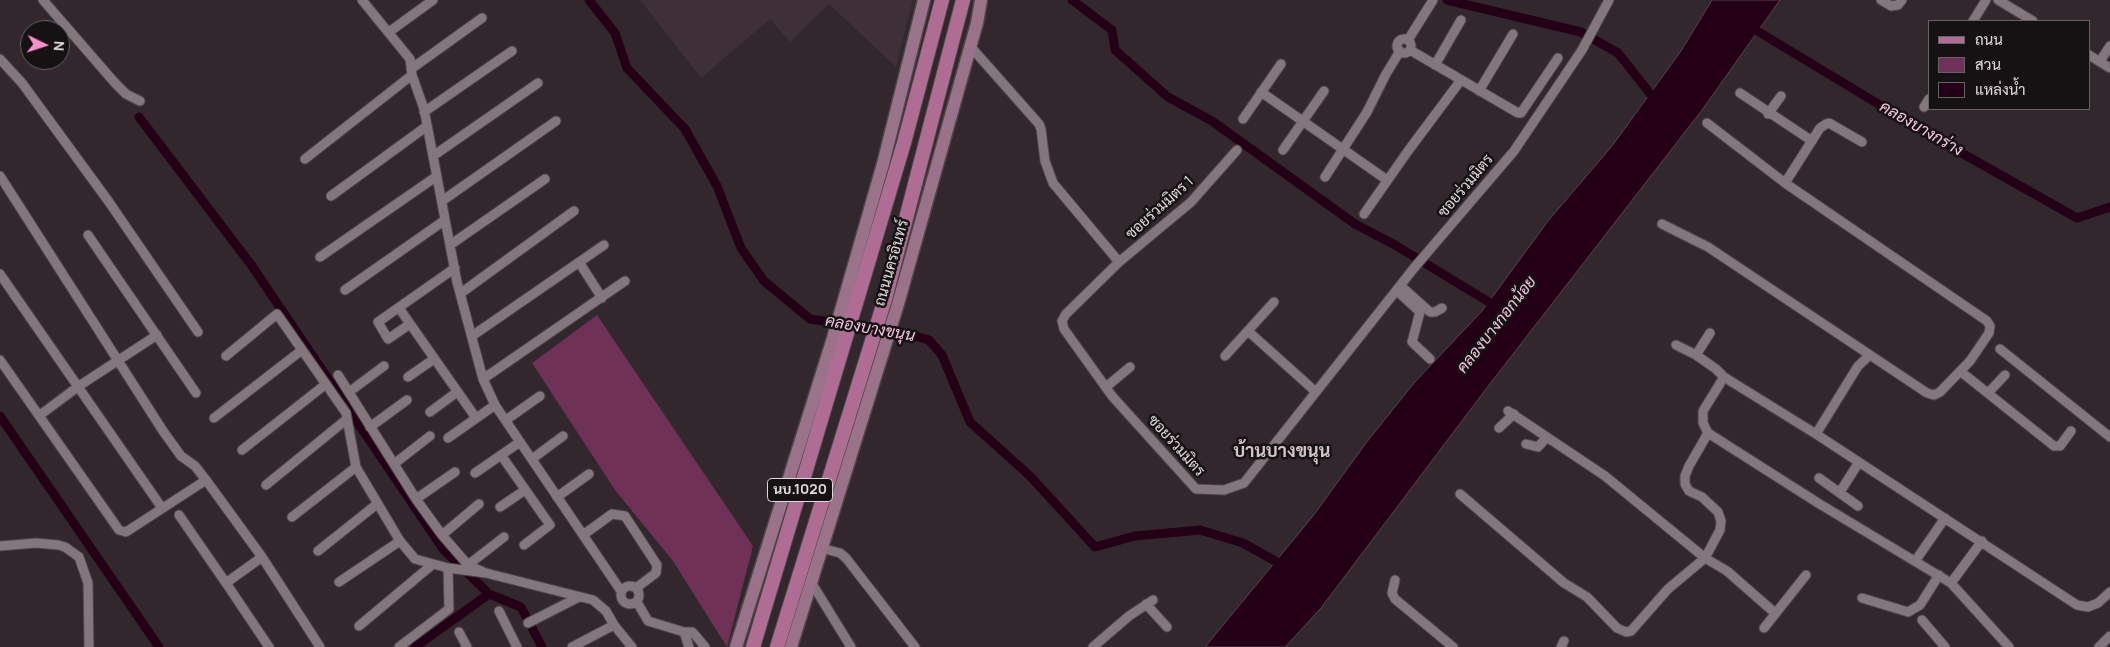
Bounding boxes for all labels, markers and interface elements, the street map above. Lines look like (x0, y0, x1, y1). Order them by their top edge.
north arrow (20, 20, 70, 70)
legend (1928, 20, 2090, 110)
text: ถนน (1975, 29, 2003, 50)
text: N (50, 40, 69, 52)
text: สวน (1975, 54, 2001, 75)
text: แหล่งน้ำ (1975, 79, 2026, 100)
water label: คลองบางกร่าง (1876, 97, 1966, 161)
street label: ซอยร่วมมิตร (1435, 151, 1497, 221)
street label: ซอยร่วมมิตร 1 (1122, 173, 1198, 243)
street label: ถนนนครอินทร์ (871, 218, 913, 308)
water label: คลองบางกอกน้อย (1453, 273, 1541, 377)
water label: คลองบางขนุน (824, 312, 916, 346)
street label: ซอยร่วมมิตร (1144, 412, 1208, 480)
district label: บ้านบางขนุน (1234, 441, 1330, 463)
road number: นบ.1020 (768, 478, 832, 502)

